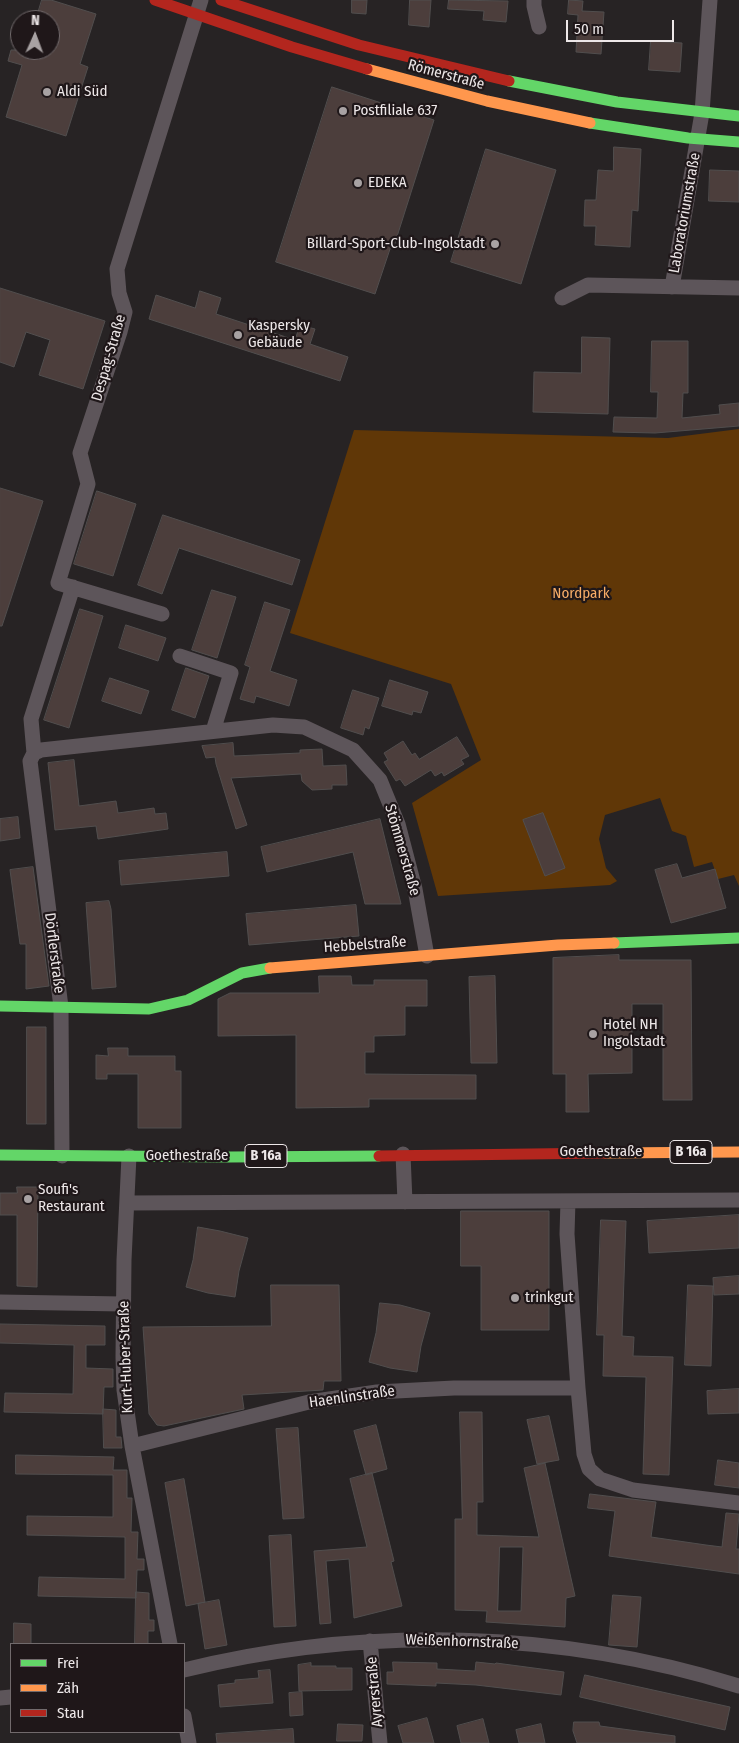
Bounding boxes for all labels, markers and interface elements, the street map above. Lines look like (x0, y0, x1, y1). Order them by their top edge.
north arrow (10, 10, 60, 60)
scale bar (569, 10, 676, 42)
text: N (31, 12, 40, 29)
text: 50 m (574, 20, 604, 38)
street label: Römerstraße (406, 56, 486, 94)
place label: Aldi Süd (57, 83, 107, 101)
marker: Aldi Süd (41, 86, 53, 98)
place label: Postfiliale 637 (353, 102, 437, 120)
marker: Postfiliale 637 (337, 105, 349, 117)
street label: Laboratoriumstraße (666, 152, 704, 274)
place label: EDEKA (368, 174, 407, 192)
marker: EDEKA (352, 177, 364, 189)
place label: Billard-Sport-Club-Ingolstadt (307, 235, 485, 253)
marker: Billard-Sport-Club-Ingolstadt (489, 238, 501, 250)
street label: Despag-Straße (88, 313, 130, 403)
place label: Kaspersky Gebäude (248, 317, 310, 352)
marker: Kaspersky Gebäude (232, 329, 244, 341)
park label: Nordpark (552, 585, 610, 603)
street label: Stömmerstraße (380, 802, 424, 898)
street label: Dörflerstraße (40, 912, 68, 994)
street label: Hebbelstraße (323, 933, 407, 957)
place label: Hotel NH Ingolstadt (603, 1016, 665, 1051)
marker: Hotel NH Ingolstadt (587, 1028, 599, 1040)
road number: B 16a (670, 1140, 712, 1164)
street label: Goethestraße (560, 1143, 642, 1161)
road number: B 16a (245, 1144, 287, 1168)
street label: Goethestraße (146, 1147, 228, 1165)
place label: Soufi's Restaurant (38, 1181, 105, 1216)
marker: Soufi's Restaurant (22, 1193, 34, 1205)
place label: trinkgut (525, 1289, 573, 1307)
marker: trinkgut (509, 1292, 521, 1304)
street label: Kurt-Huber-Straße (115, 1300, 137, 1414)
street label: Haenlinstraße (308, 1382, 396, 1412)
street label: Weißenhornstraße (405, 1631, 519, 1653)
legend (10, 1643, 185, 1733)
text: Frei (57, 1654, 79, 1672)
street label: Ayrerstraße (363, 1656, 387, 1728)
text: Zäh (57, 1679, 79, 1697)
text: Stau (57, 1704, 84, 1722)

